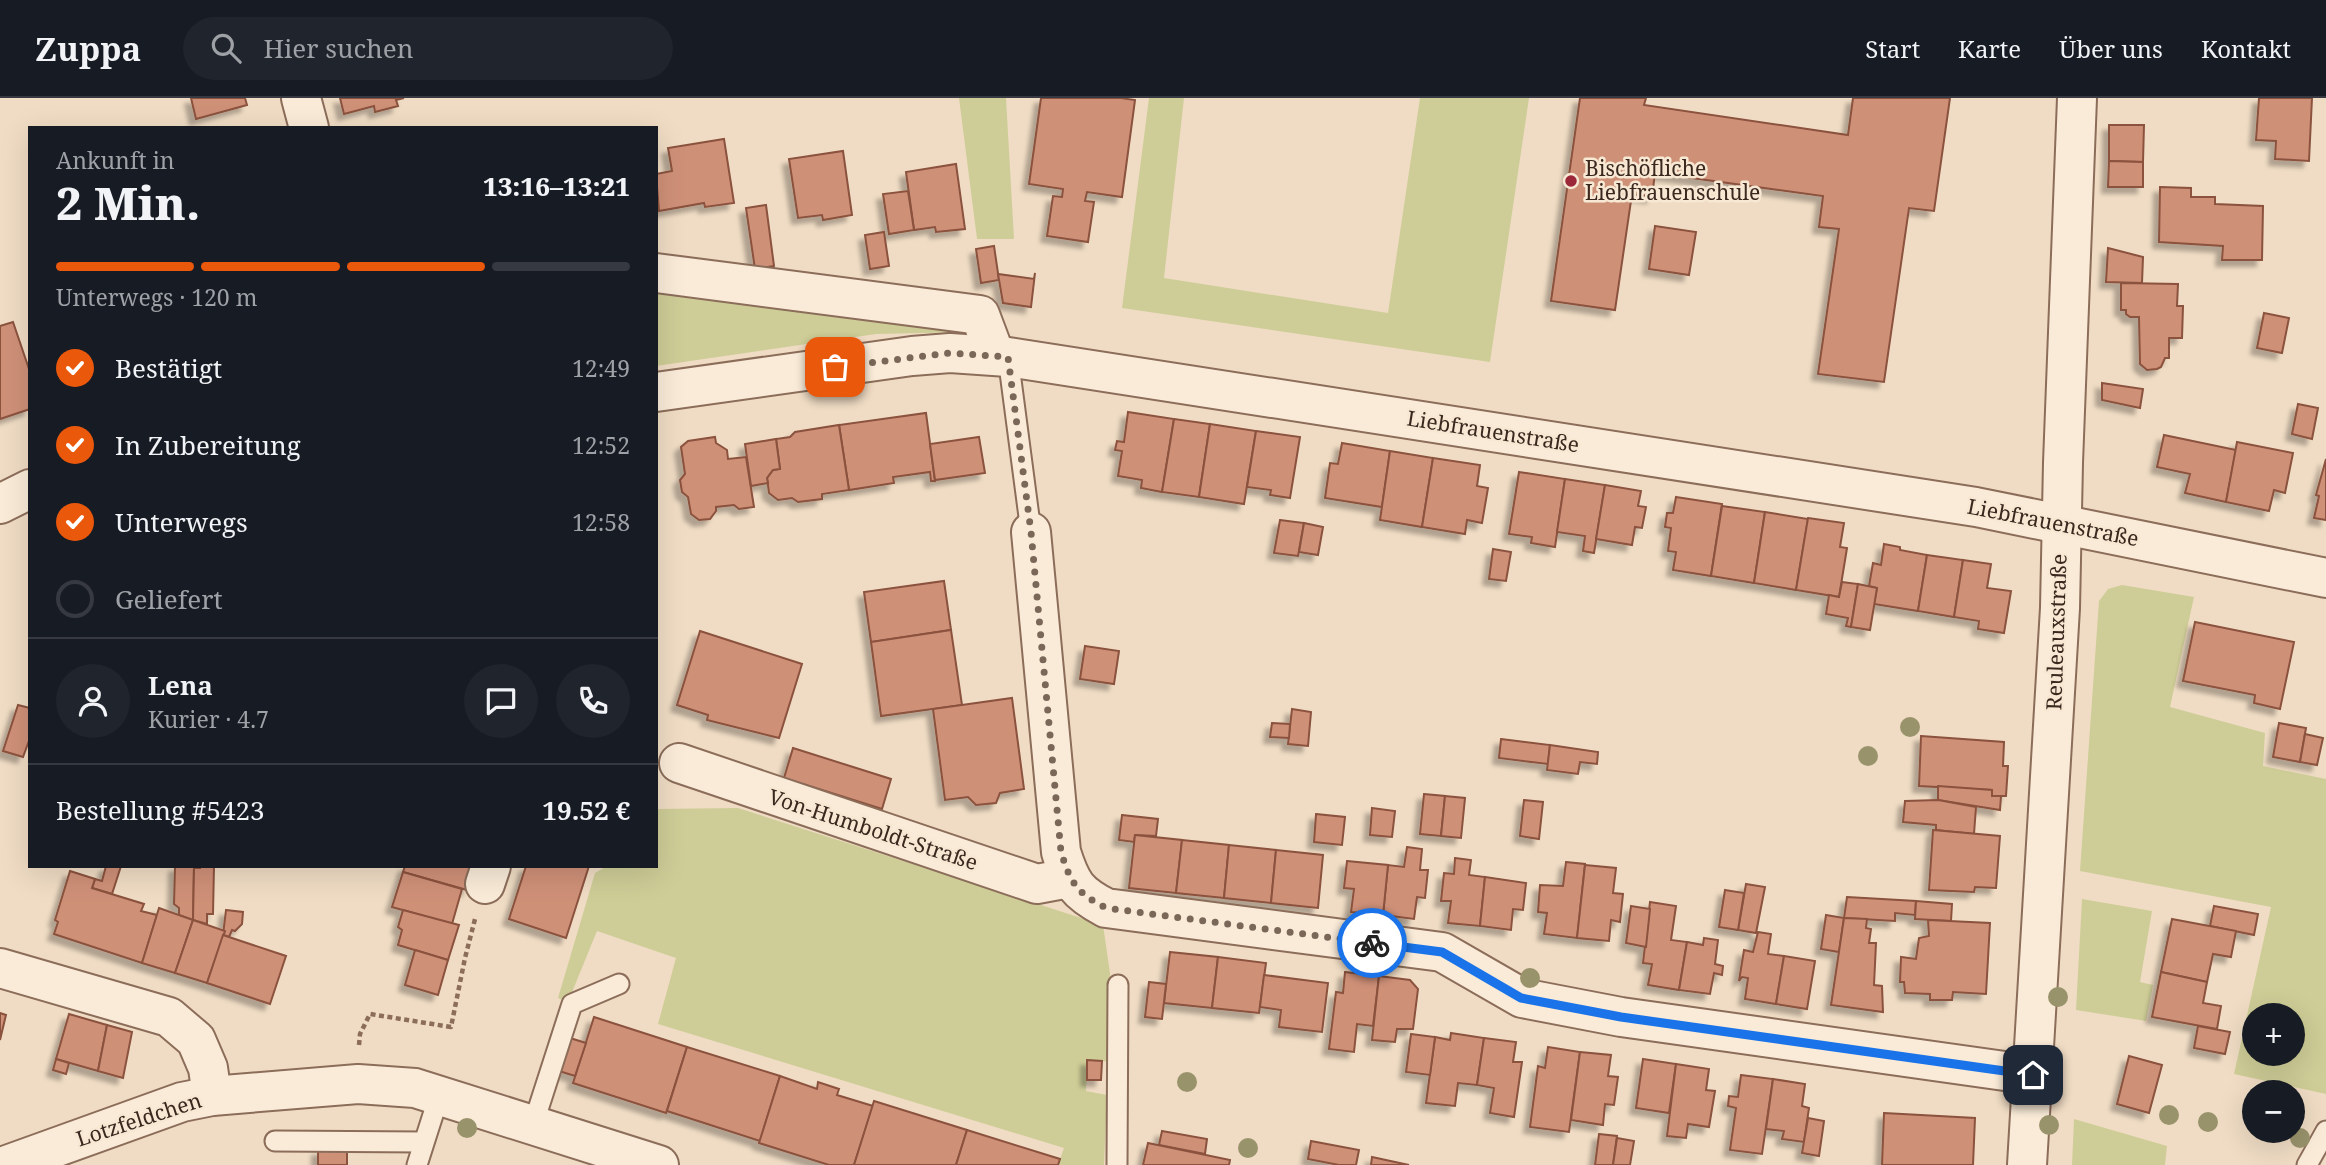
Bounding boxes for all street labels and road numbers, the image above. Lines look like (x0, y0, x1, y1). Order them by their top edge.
street label: Liebfrauenstraße (1405, 404, 1581, 458)
street label: Liebfrauenstraße (1965, 492, 2141, 552)
street label: Reuleauxstraße (2039, 553, 2073, 711)
street label: Von-Humboldt-Straße (765, 782, 981, 876)
street label: Lotzfeldchen (72, 1086, 205, 1152)

